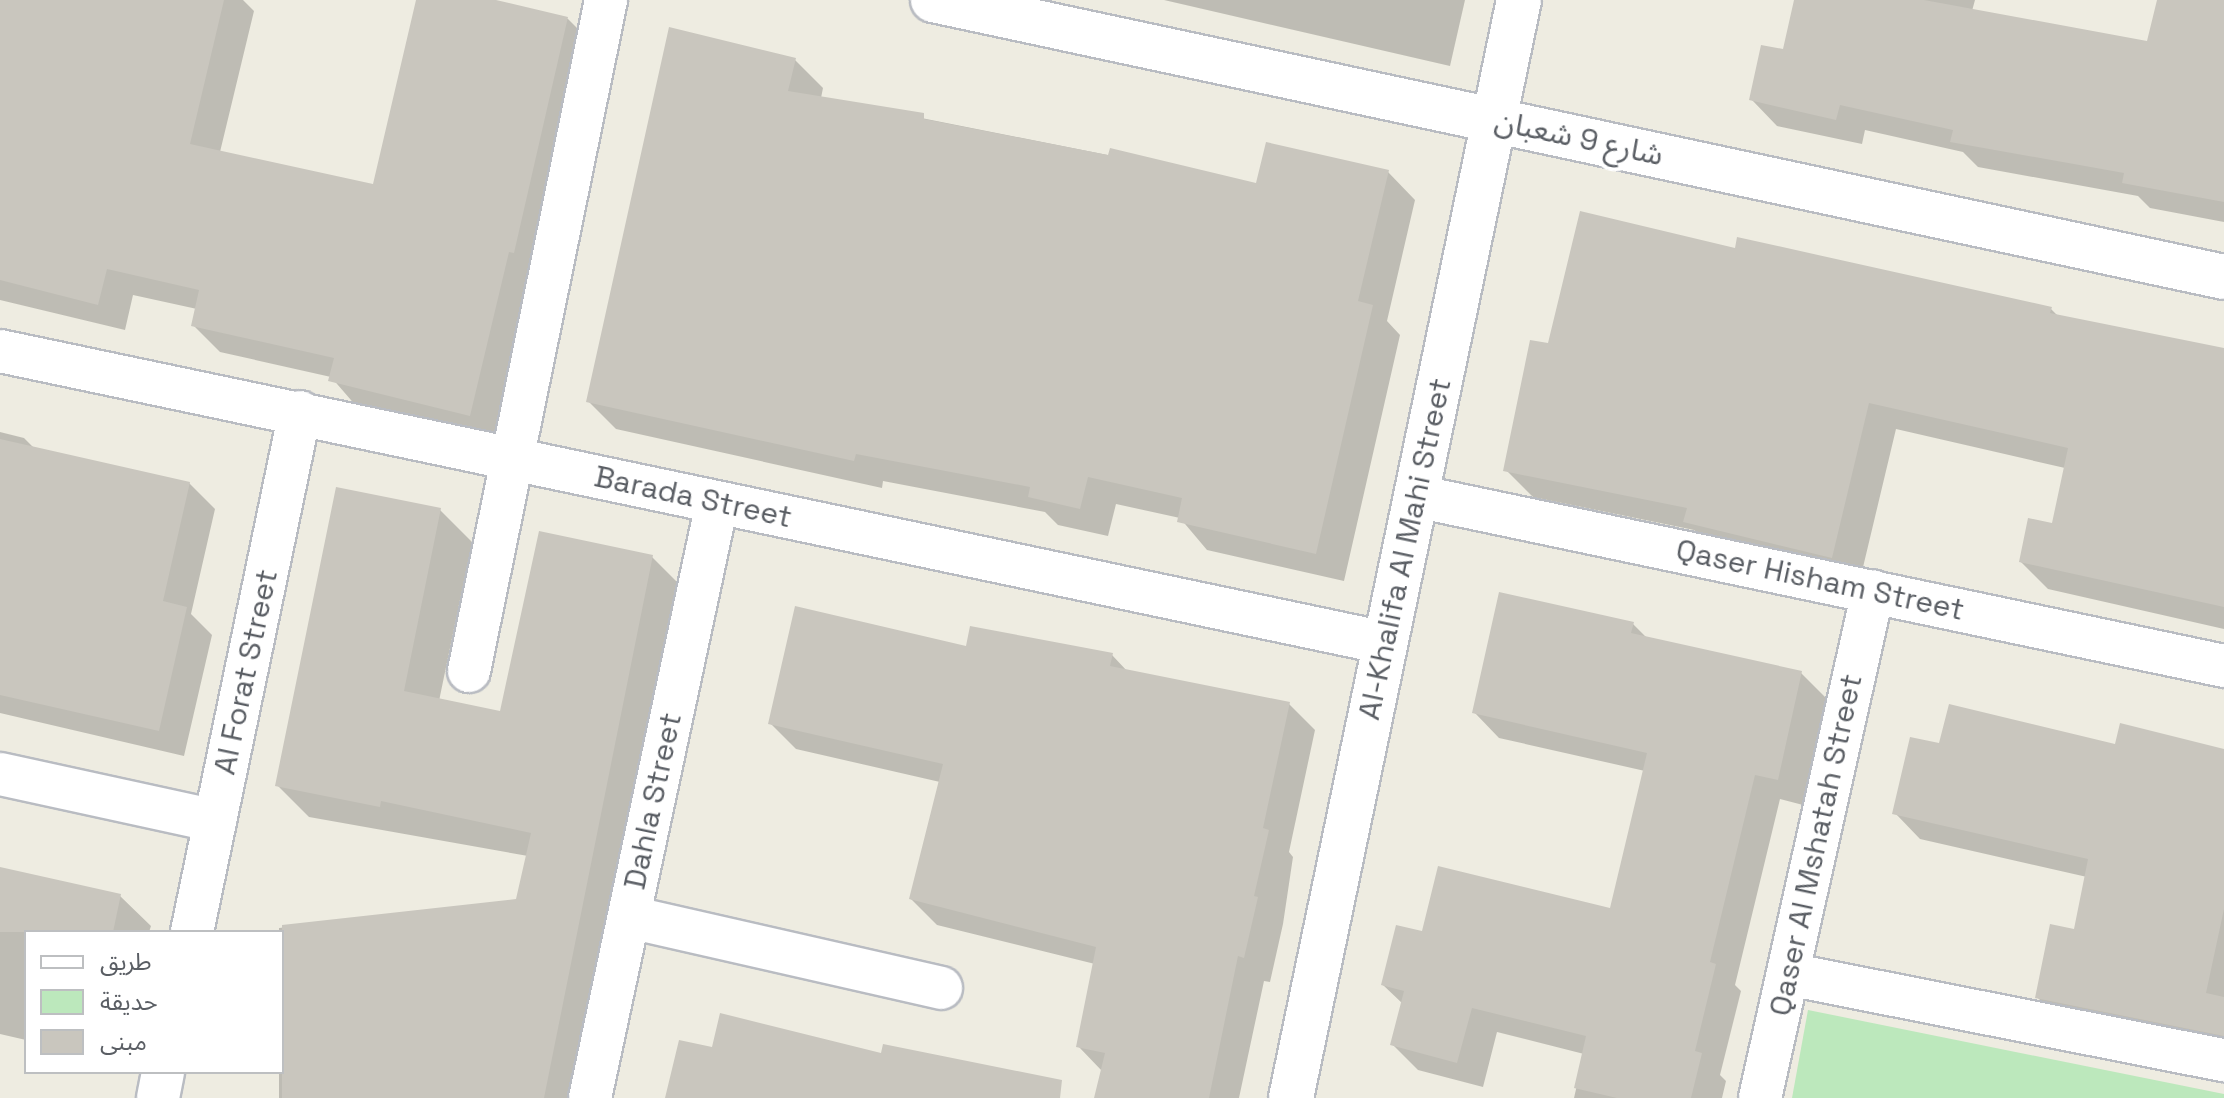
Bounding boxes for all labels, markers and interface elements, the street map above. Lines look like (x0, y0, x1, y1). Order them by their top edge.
street label: شارع 9 شعبان (1492, 103, 1666, 173)
street label: Al-Khalifa Al Mahi Street (1351, 375, 1459, 723)
street label: Barada Street (591, 459, 795, 535)
street label: Qaser Hisham Street (1673, 532, 1967, 628)
street label: Al Forat Street (207, 566, 285, 778)
street label: Qaser Al Mshatah Street (1762, 671, 1870, 1019)
street label: Dahla Street (617, 709, 689, 893)
legend (24, 930, 284, 1074)
text: طريق (100, 946, 152, 977)
text: حديقة (100, 986, 158, 1017)
text: مبنى (100, 1026, 147, 1057)

